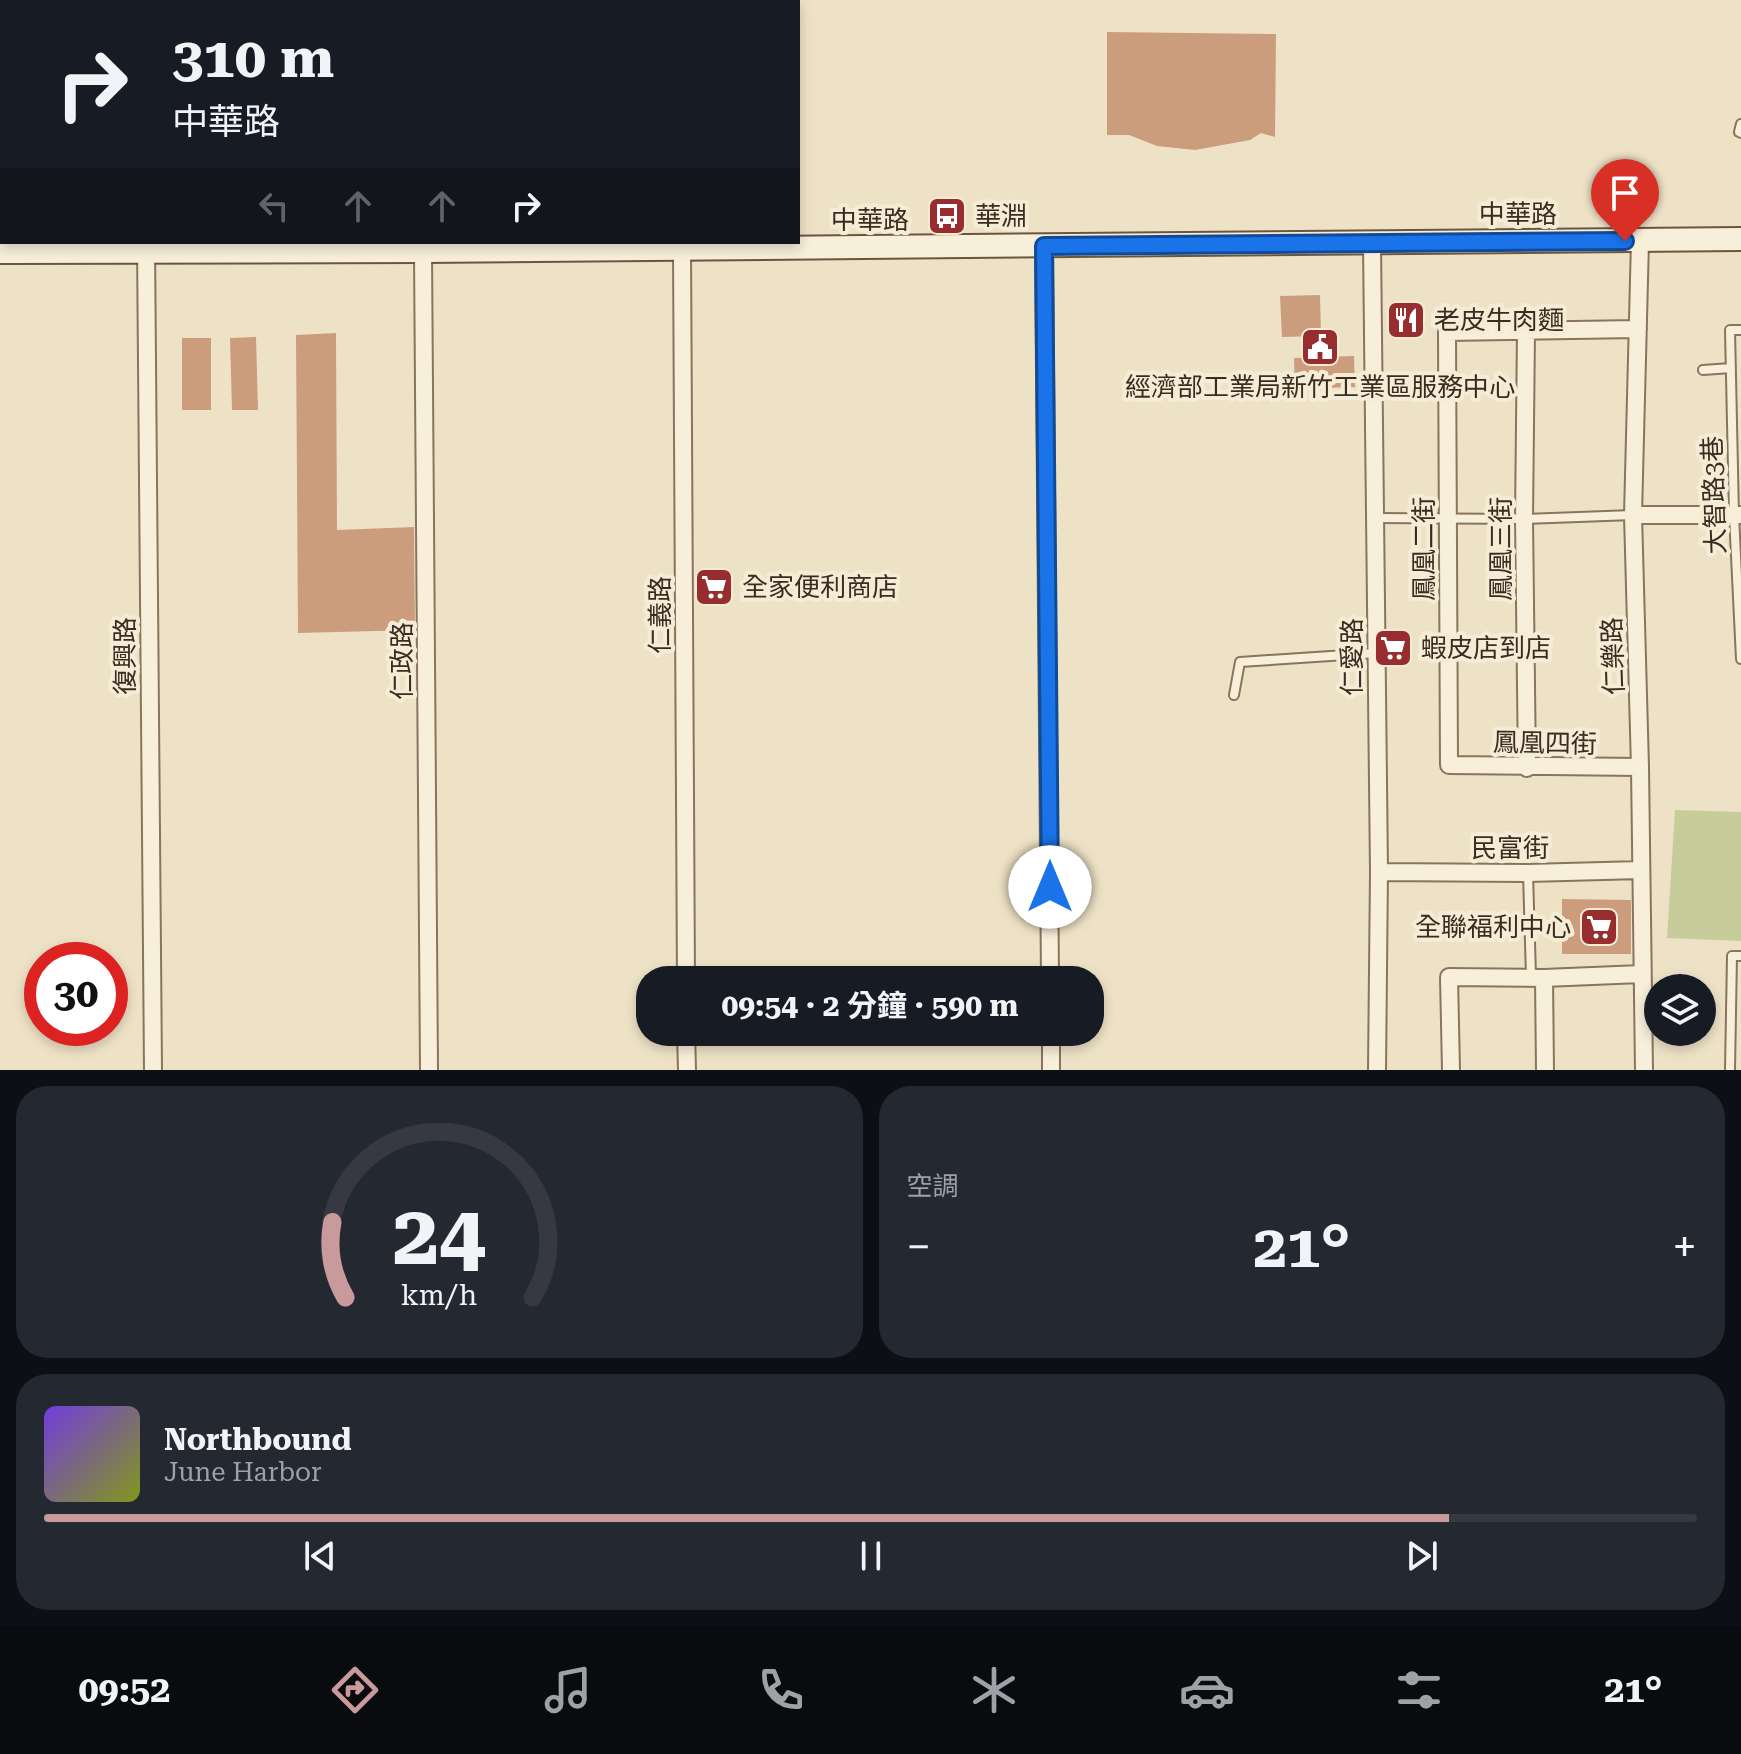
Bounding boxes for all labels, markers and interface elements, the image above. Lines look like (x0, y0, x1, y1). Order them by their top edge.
text: 310 m (172, 25, 334, 91)
icon: right (40, 32, 144, 136)
text: 中華路 (172, 101, 280, 143)
pin (1591, 159, 1659, 241)
icon: arrive (1603, 171, 1647, 215)
icon: left (252, 184, 296, 228)
icon: ahead (336, 184, 380, 228)
icon: ahead (420, 184, 464, 228)
icon: right (504, 184, 548, 228)
bus stop icon: 華淵 (926, 195, 968, 237)
street label: 中華路 (1479, 199, 1557, 229)
place label: 華淵 (975, 201, 1027, 231)
street label: 中華路 (831, 205, 909, 235)
restaurant icon: 老皮牛肉麵 (1385, 299, 1427, 341)
place label: 老皮牛肉麵 (1434, 305, 1564, 335)
public building icon: 經濟部工業局新竹工業區服務中心 (1299, 326, 1341, 368)
place label: 經濟部工業局新竹工業區服務中心 (1125, 372, 1515, 402)
street label: 大智路3巷 (1697, 435, 1731, 555)
street label: 鳳凰二街 (1409, 497, 1439, 601)
street label: 鳳凰三街 (1486, 497, 1516, 601)
supermarket icon: 全家便利商店 (693, 566, 735, 608)
place label: 全家便利商店 (742, 572, 898, 602)
street label: 仁義路 (645, 576, 675, 654)
street label: 仁樂路 (1597, 616, 1629, 696)
street label: 復興路 (110, 617, 140, 695)
street label: 仁愛路 (1337, 618, 1367, 696)
street label: 仁政路 (387, 622, 417, 700)
supermarket icon: 蝦皮店到店 (1372, 627, 1414, 669)
place label: 蝦皮店到店 (1421, 633, 1551, 663)
street label: 鳳凰四街 (1493, 727, 1597, 759)
street label: 民富街 (1471, 833, 1549, 863)
position arrow (1008, 845, 1092, 929)
supermarket icon: 全聯福利中心 (1578, 906, 1620, 948)
place label: 全聯福利中心 (1415, 912, 1571, 942)
speed limit sign: 30 (24, 942, 128, 1046)
map controls (1644, 974, 1716, 1046)
button: layers (1644, 974, 1716, 1046)
text: 09:54 · 2 分鐘 · 590 m (722, 988, 1018, 1023)
text: 空調 (907, 1171, 959, 1201)
text: 24 (393, 1187, 486, 1284)
text: 21° (1253, 1211, 1350, 1282)
text: − (907, 1221, 931, 1273)
text: + (1672, 1221, 1697, 1273)
text: km/h (401, 1278, 478, 1312)
text: Northbound (164, 1422, 352, 1457)
text: June Harbor (164, 1457, 322, 1487)
icon: previous (298, 1534, 342, 1578)
icon: pause (849, 1534, 893, 1578)
icon: next (1400, 1534, 1444, 1578)
icon: directions (327, 1662, 383, 1718)
icon: music (540, 1662, 596, 1718)
icon: phone (753, 1662, 809, 1718)
icon: climate (966, 1662, 1022, 1718)
icon: car (1179, 1662, 1235, 1718)
icon: filters (1391, 1662, 1447, 1718)
text: 09:52 (78, 1669, 170, 1711)
text: 21° (1604, 1669, 1663, 1711)

